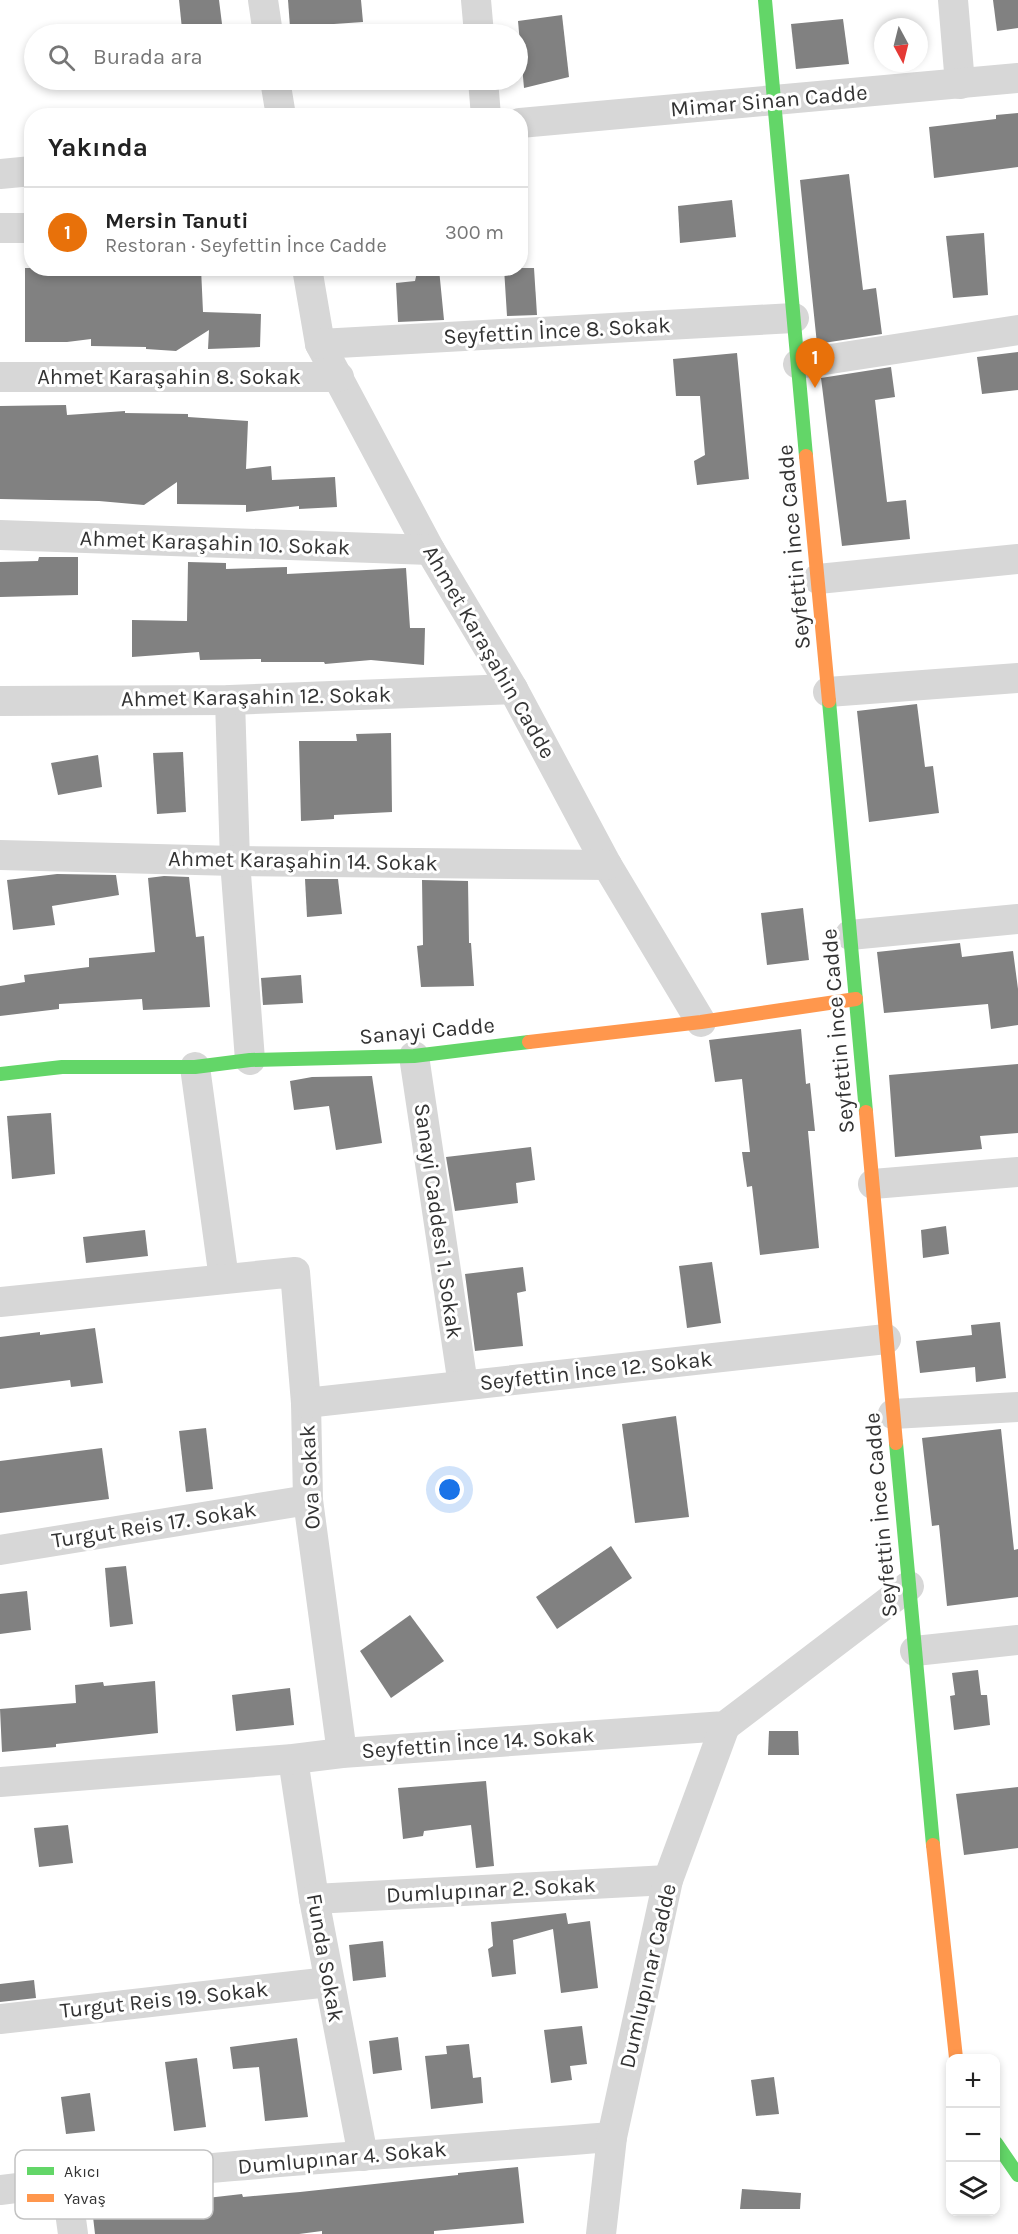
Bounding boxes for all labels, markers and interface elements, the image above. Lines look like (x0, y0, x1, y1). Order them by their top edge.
north arrow (874, 18, 928, 72)
search box (24, 24, 528, 90)
icon: search (45, 41, 78, 74)
text: Burada ara (93, 44, 203, 70)
street label: Mimar Sinan Cadde (669, 79, 869, 123)
text: Yakında (48, 132, 148, 163)
text: Mersin Tanuti (105, 208, 249, 234)
text: 1 (64, 221, 71, 244)
text: 300 m (445, 221, 504, 244)
text: Restoran · Seyfettin İnce Cadde (105, 234, 387, 257)
street label: Seyfettin İnce 8. Sokak (443, 312, 671, 350)
pin: 1 (796, 338, 834, 388)
street label: Ahmet Karaşahin 8. Sokak (37, 364, 301, 390)
street label: Seyfettin İnce Cadde (772, 443, 816, 651)
street label: Ahmet Karaşahin 10. Sokak (79, 525, 351, 561)
street label: Ahmet Karaşahin Cadde (417, 541, 561, 763)
street label: Ahmet Karaşahin 12. Sokak (121, 682, 391, 712)
street label: Ahmet Karaşahin 14. Sokak (168, 846, 438, 876)
street label: Seyfettin İnce Cadde (816, 927, 860, 1135)
street label: Sanayi Cadde (358, 1012, 496, 1050)
street label: Sanayi Caddesi 1. Sokak (409, 1101, 467, 1341)
street label: Seyfettin İnce 12. Sokak (478, 1346, 714, 1396)
street label: Seyfettin İnce Cadde (859, 1411, 903, 1619)
street label: Ova Sokak (294, 1424, 326, 1530)
your location (435, 1475, 464, 1504)
street label: Turgut Reis 17. Sokak (50, 1496, 258, 1554)
street label: Seyfettin İnce 14. Sokak (361, 1722, 595, 1764)
street label: Dumlupınar 2. Sokak (385, 1872, 597, 1908)
street label: Dumlupınar Cadde (614, 1881, 682, 2071)
street label: Funda Sokak (301, 1892, 349, 2024)
street label: Turgut Reis 19. Sokak (59, 1976, 269, 2024)
map controls (946, 2054, 1000, 2216)
button: + (946, 2054, 1000, 2108)
button: − (946, 2108, 1000, 2162)
street label: Dumlupınar 4. Sokak (236, 2136, 448, 2180)
legend (15, 2150, 213, 2219)
text: Akıcı (64, 2162, 100, 2181)
button: layers (946, 2162, 1000, 2216)
text: Yavaş (64, 2189, 106, 2208)

